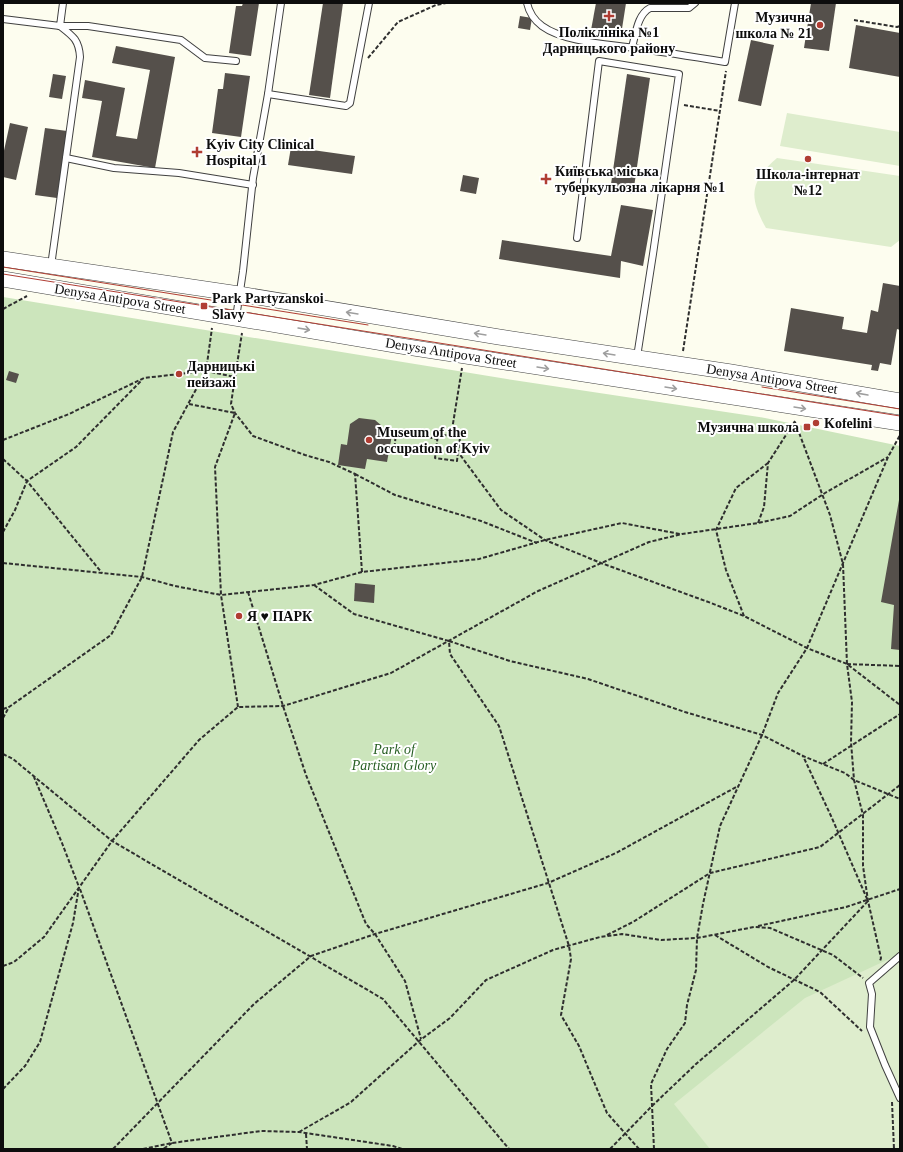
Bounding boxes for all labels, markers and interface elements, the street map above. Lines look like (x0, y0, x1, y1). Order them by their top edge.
marker: Поліклініка №1 Дарницького району (603, 10, 615, 22)
place label: Музична школа № 21 (736, 10, 812, 41)
marker: Музична школа № 21 (815, 20, 825, 30)
place label: Поліклініка №1 Дарницького району (543, 25, 675, 56)
place label: Kyiv City Clinical Hospital 1 (206, 137, 314, 168)
marker: Kyiv City Clinical Hospital 1 (191, 146, 203, 158)
marker: Школа-інтернат №12 (803, 154, 813, 164)
place label: Київська міська туберкульозна лікарня №1 (555, 164, 725, 195)
place label: Школа-інтернат №12 (756, 167, 860, 198)
marker: Київська міська туберкульозна лікарня №1 (540, 173, 552, 185)
street label: Denysa Antipova Street (53, 281, 187, 317)
place label: Park Partyzanskoi Slavy (212, 291, 324, 322)
marker: Park Partyzanskoi Slavy (199, 301, 209, 311)
one-way arrow (346, 308, 359, 316)
one-way arrow (297, 326, 310, 334)
one-way arrow (474, 330, 487, 338)
street label: Denysa Antipova Street (384, 335, 518, 371)
one-way arrow (603, 350, 616, 358)
place label: Дарницькі пейзажі (187, 359, 255, 390)
street label: Denysa Antipova Street (705, 361, 839, 397)
one-way arrow (536, 364, 549, 372)
marker: Дарницькі пейзажі (174, 369, 184, 379)
one-way arrow (664, 384, 677, 392)
one-way arrow (855, 390, 868, 398)
one-way arrow (793, 404, 806, 412)
place label: Kofelini (824, 416, 872, 431)
marker: Kofelini (811, 418, 821, 428)
place label: Музична школа (697, 420, 799, 435)
marker: Музична школа (802, 422, 812, 432)
place label: Museum of the occupation of Kyiv (377, 425, 490, 456)
marker: Museum of the occupation of Kyiv (364, 435, 374, 445)
place label: Я ♥ ПАРК (247, 609, 313, 624)
marker: Я ♥ ПАРК (234, 611, 244, 621)
park label: Park of Partisan Glory (351, 742, 437, 773)

